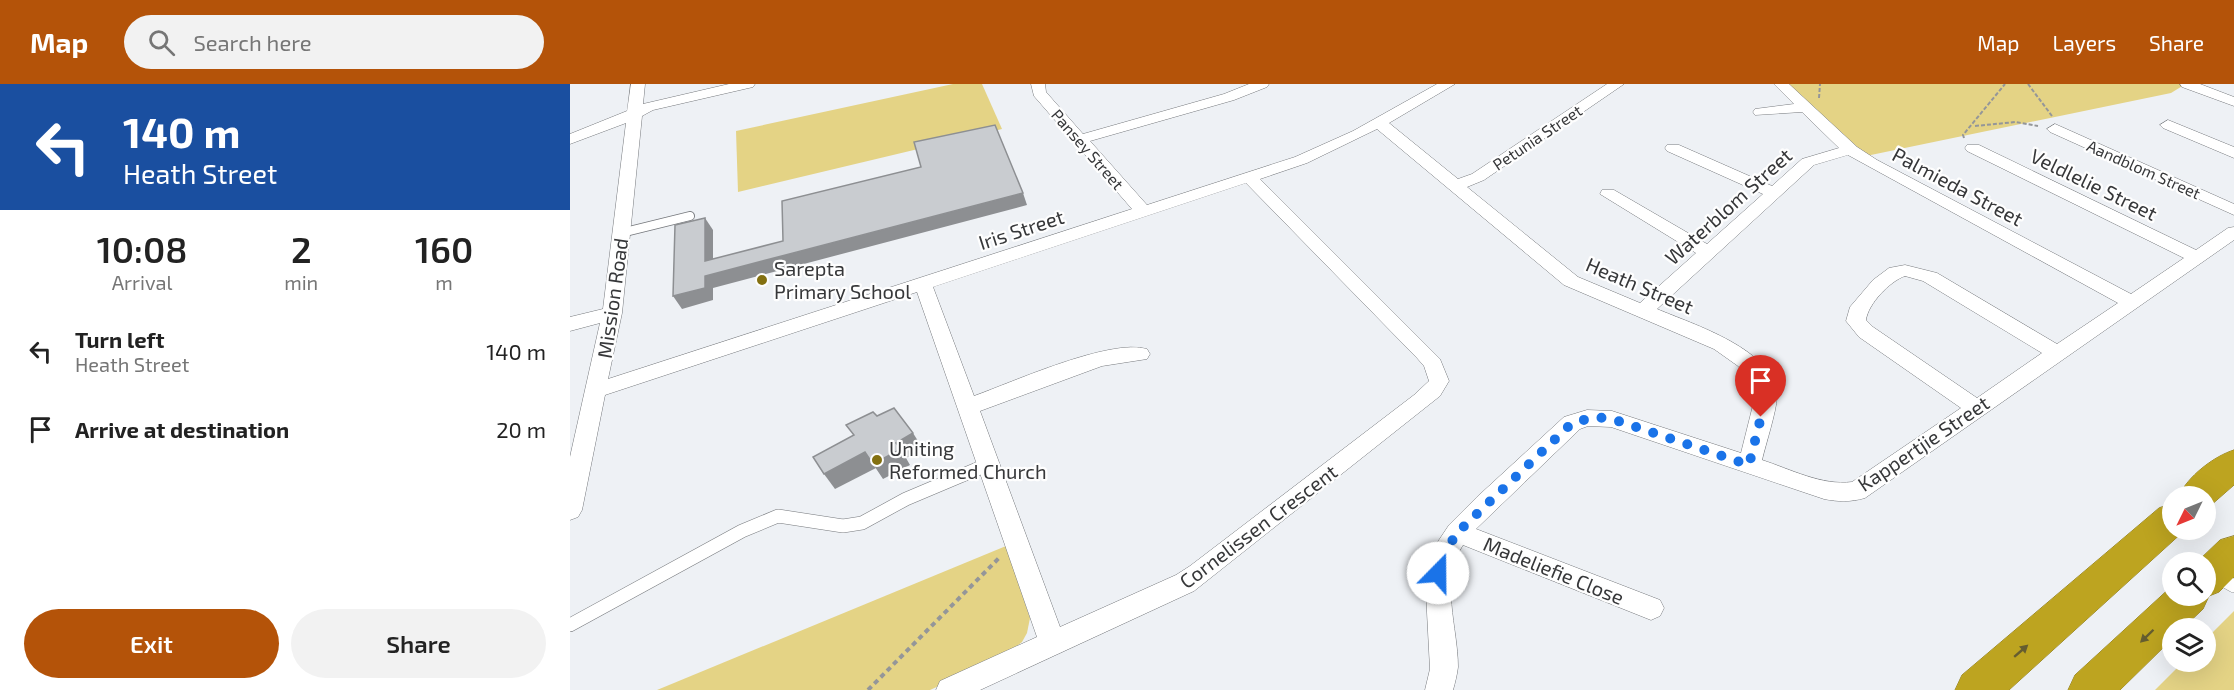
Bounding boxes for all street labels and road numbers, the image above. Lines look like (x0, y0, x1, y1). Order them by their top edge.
street label: Petunia Street (1489, 100, 1585, 174)
street label: Pansey Street (1048, 105, 1128, 193)
street label: Aandblom Street (2084, 135, 2204, 203)
street label: Palmieda Street (1889, 142, 2028, 231)
street label: Waterblom Street (1660, 143, 1797, 269)
street label: Veldlelie Street (2027, 143, 2162, 225)
street label: Iris Street (975, 204, 1067, 254)
street label: Mission Road (592, 236, 632, 360)
street label: Heath Street (1583, 252, 1698, 319)
street label: Kappertjie Street (1853, 390, 1993, 496)
street label: Cornelissen Crescent (1175, 459, 1342, 593)
street label: Madeliefie Close (1480, 531, 1628, 609)

